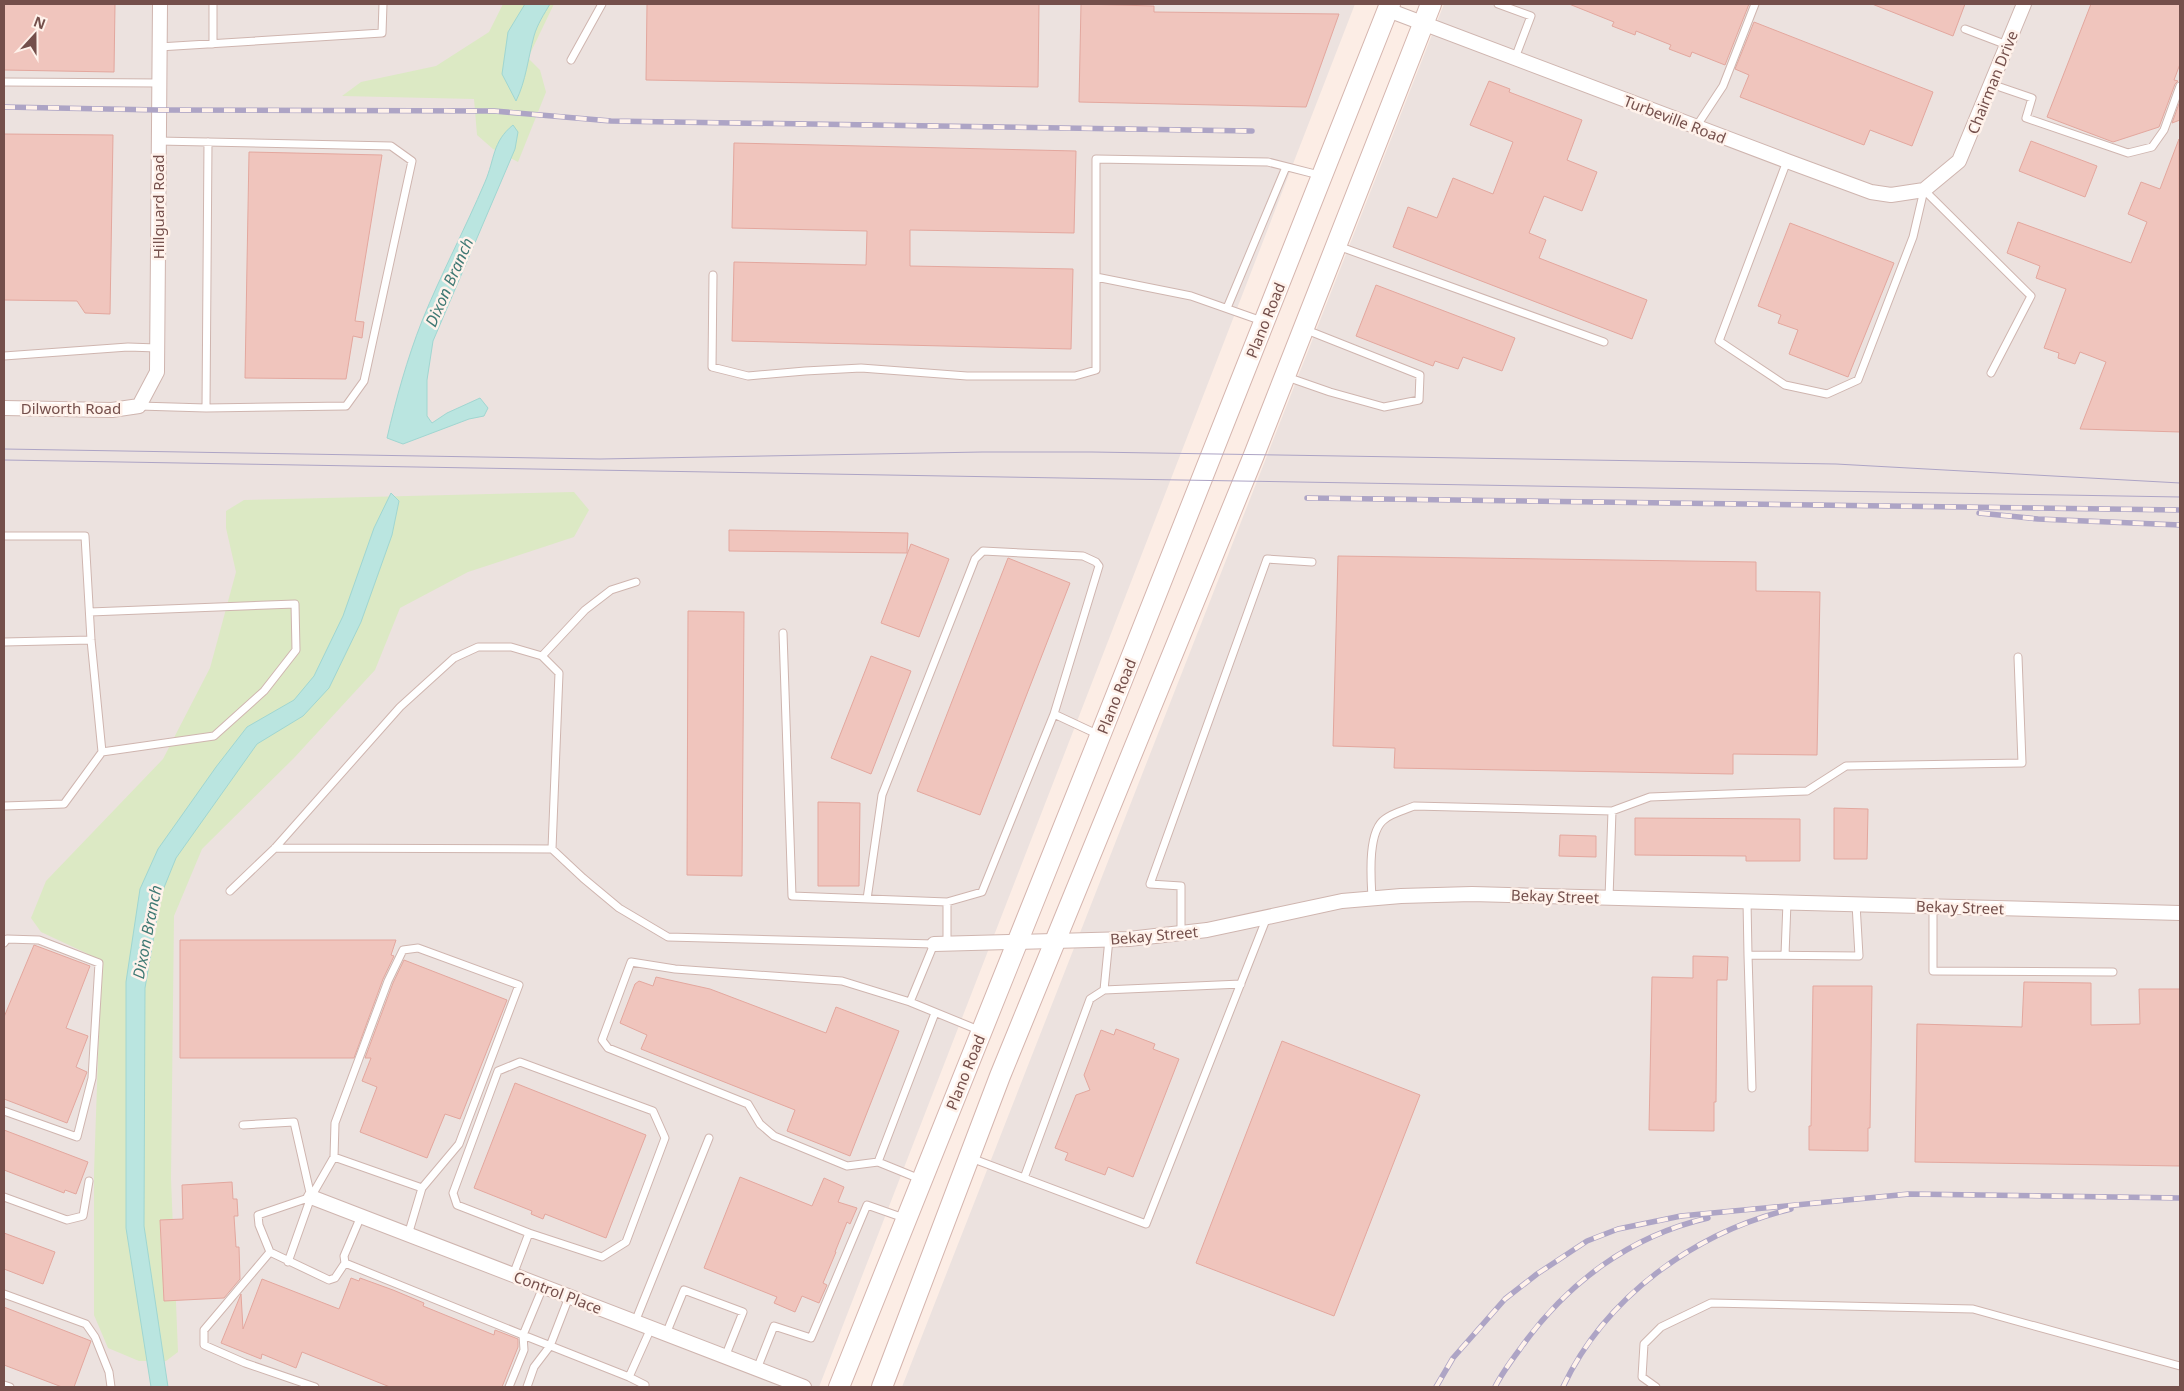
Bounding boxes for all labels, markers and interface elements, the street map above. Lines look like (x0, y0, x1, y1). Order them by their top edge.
north arrow (10, 10, 60, 60)
text: N (31, 11, 49, 33)
street label: Chairman Drive (1962, 27, 2022, 137)
street label: Turbeville Road (1621, 90, 1729, 148)
street label: Hillguard Road (148, 155, 168, 259)
water label: Dixon Branch (420, 234, 478, 330)
street label: Plano Road (1241, 279, 1289, 361)
street label: Dilworth Road (21, 398, 121, 418)
street label: Plano Road (1092, 655, 1140, 737)
water label: Dixon Branch (127, 883, 167, 981)
street label: Bekay Street (1511, 884, 1600, 908)
street label: Bekay Street (1916, 895, 2005, 919)
street label: Bekay Street (1109, 921, 1199, 949)
street label: Plano Road (941, 1031, 989, 1113)
street label: Control Place (511, 1266, 605, 1318)

